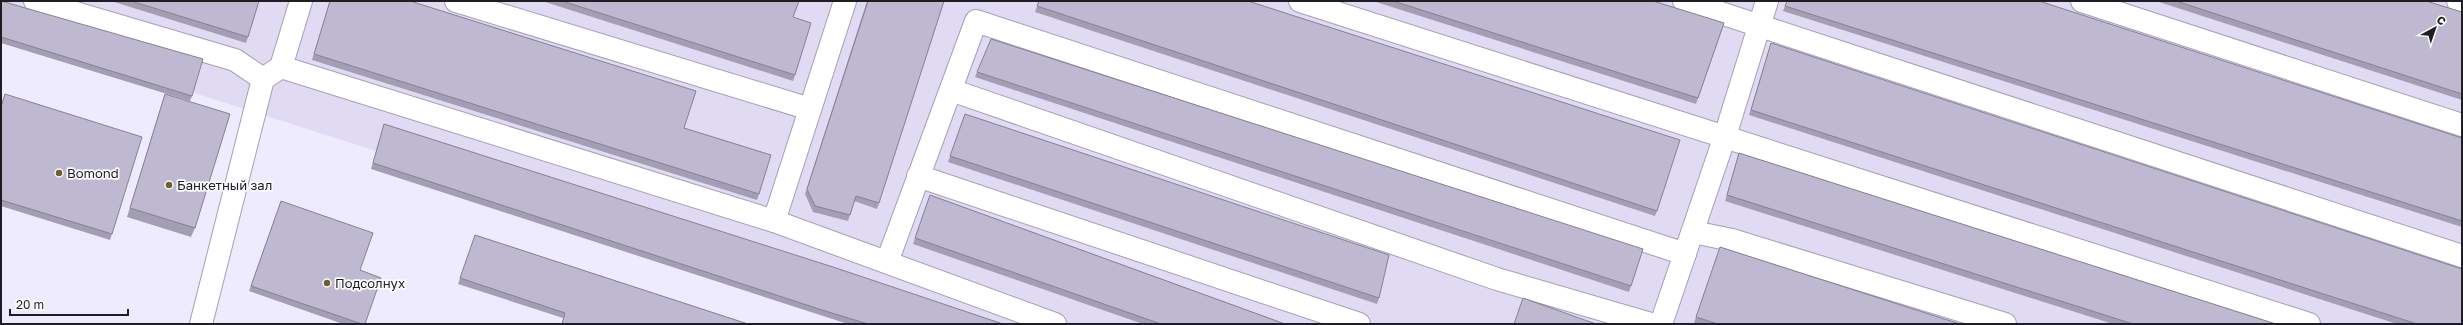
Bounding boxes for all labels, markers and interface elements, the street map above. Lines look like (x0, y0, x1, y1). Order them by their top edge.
north arrow (2415, 8, 2455, 48)
text: С (2435, 12, 2449, 28)
place label: Bomond (67, 165, 119, 181)
marker: Bomond (54, 168, 64, 178)
place label: Банкетный зал (177, 177, 272, 193)
marker: Банкетный зал (164, 180, 174, 190)
place label: Подсолнух (335, 275, 405, 291)
marker: Подсолнух (322, 278, 332, 288)
scale bar (10, 291, 128, 317)
text: 20 m (16, 297, 44, 312)

